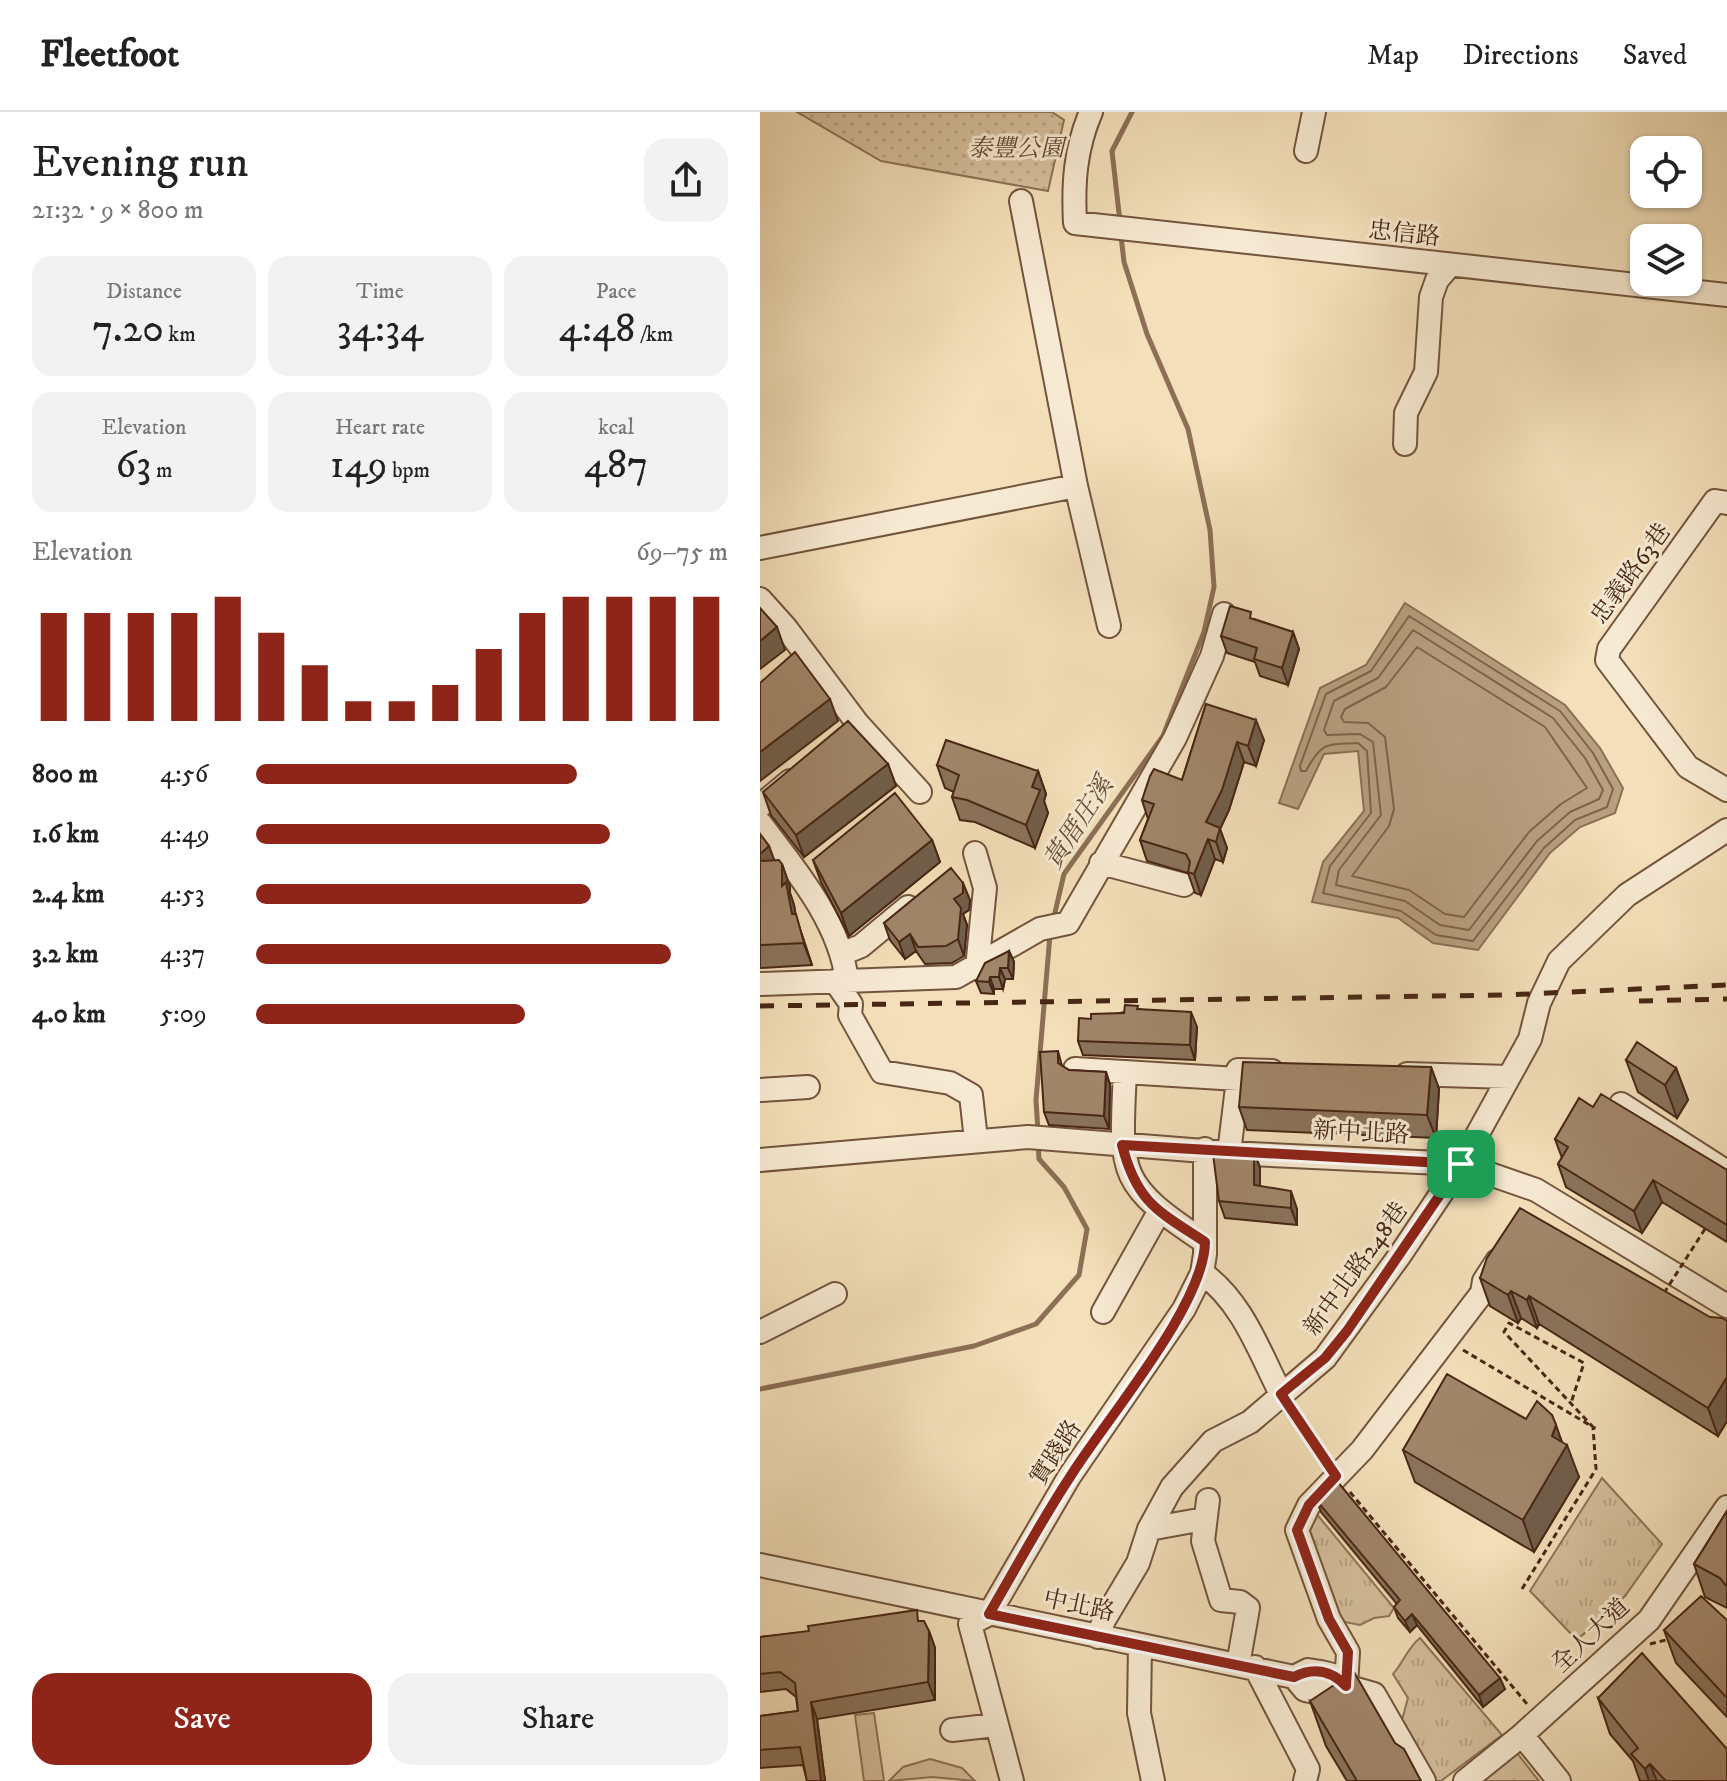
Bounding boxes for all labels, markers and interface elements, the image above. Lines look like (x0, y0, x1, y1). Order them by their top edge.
text: Fleetfoot (40, 31, 179, 79)
text: Map (1367, 38, 1419, 73)
text: Directions (1463, 38, 1579, 73)
text: Saved (1623, 38, 1687, 73)
park label: 泰豐公園 (968, 134, 1068, 164)
text: Evening run (32, 136, 249, 191)
map controls (1630, 136, 1702, 296)
button: locate (1630, 136, 1702, 208)
button: share (644, 138, 728, 222)
text: 21:32 · 9 × 800 m (32, 194, 204, 227)
street label: 忠信路 (1367, 215, 1441, 253)
button: layers (1630, 224, 1702, 296)
text: Distance (106, 278, 182, 305)
text: Time (356, 278, 404, 305)
text: Pace (596, 278, 636, 305)
text: 7.20 (92, 305, 164, 355)
text: 34:34 (337, 305, 423, 355)
text: 4:48 (559, 305, 635, 355)
text: km (164, 321, 196, 348)
text: /km (635, 321, 673, 348)
text: Elevation (101, 414, 187, 441)
text: Heart rate (335, 414, 425, 441)
text: kcal (598, 414, 634, 441)
text: 63 (116, 441, 151, 491)
text: 149 (330, 441, 388, 491)
text: 487 (584, 441, 648, 491)
text: m (151, 457, 173, 484)
text: bpm (388, 457, 430, 484)
street label: 忠義路63巷 (1584, 518, 1678, 630)
text: Elevation (32, 536, 133, 569)
text: 69–75 m (636, 536, 728, 569)
text: 800 m (32, 758, 98, 791)
text: 4:56 (160, 758, 208, 791)
water label: 黃厝庄溪 (1037, 768, 1123, 876)
text: 1.6 km (32, 818, 99, 851)
text: 4:49 (160, 818, 210, 851)
text: 2.4 km (32, 878, 105, 911)
text: 4:53 (160, 878, 204, 911)
text: 3.2 km (32, 938, 99, 971)
text: 4:37 (160, 938, 205, 971)
text: 4.0 km (32, 998, 106, 1031)
text: 5:09 (160, 998, 207, 1031)
street label: 新中北路 (1312, 1116, 1410, 1150)
pin (1427, 1130, 1495, 1198)
icon: arrive (1439, 1142, 1483, 1186)
street label: 新中北路248巷 (1298, 1196, 1414, 1342)
street label: 實踐路 (1024, 1415, 1088, 1491)
street label: 中北路 (1041, 1584, 1117, 1628)
street label: 全人大道 (1546, 1592, 1636, 1680)
button: Save (32, 1673, 372, 1765)
button: Share (388, 1673, 728, 1765)

